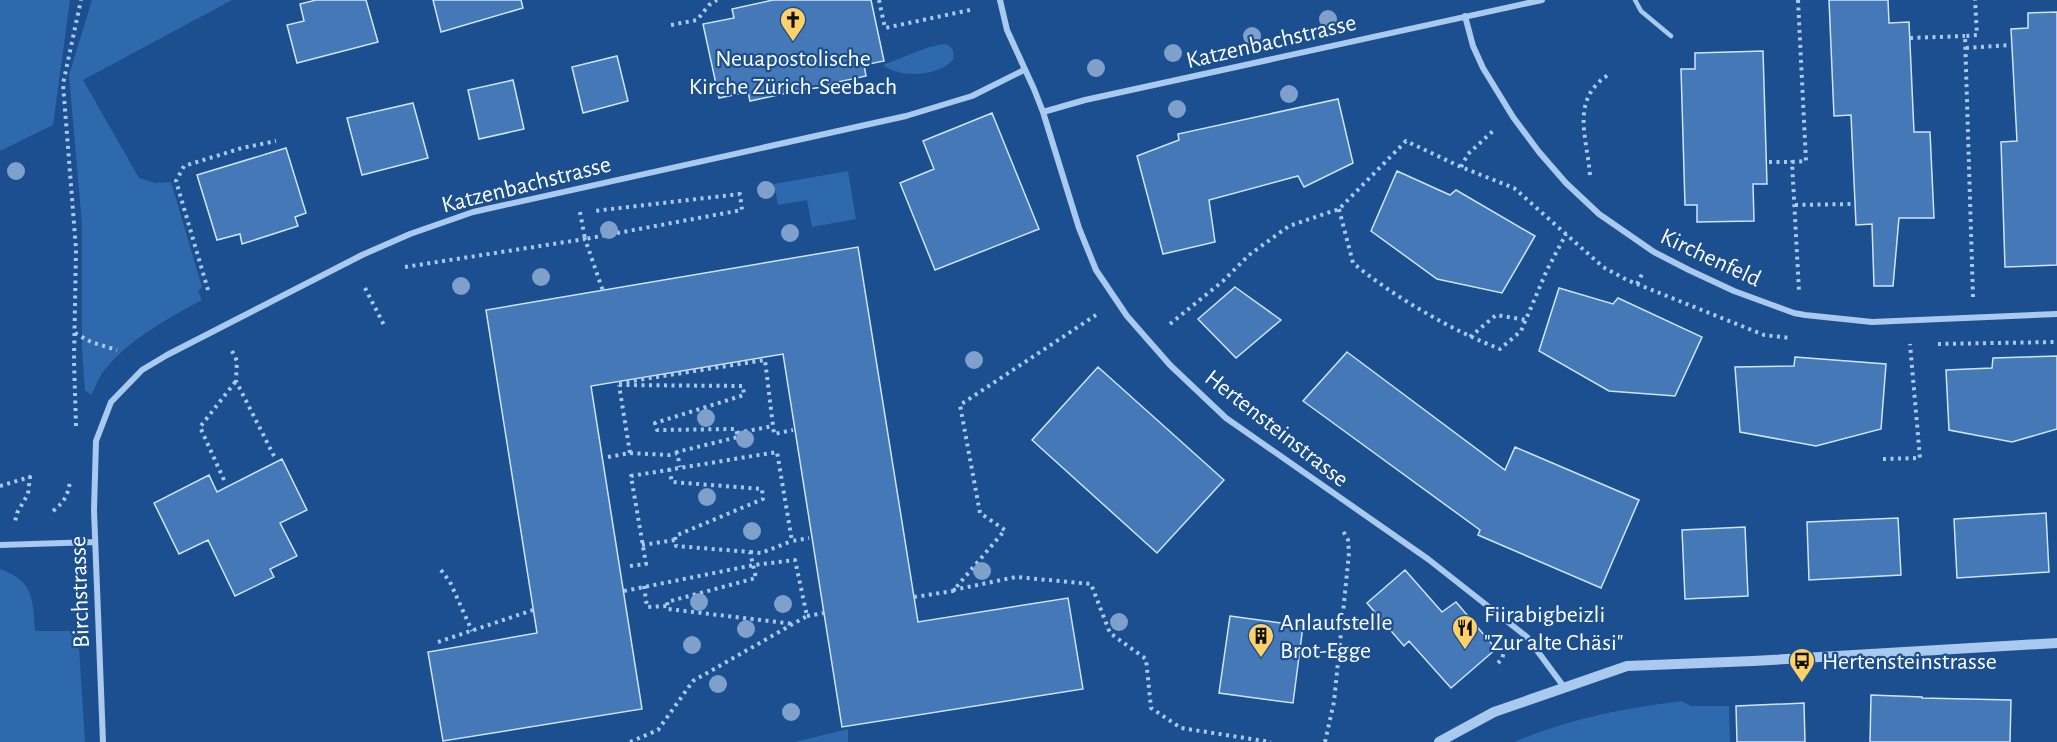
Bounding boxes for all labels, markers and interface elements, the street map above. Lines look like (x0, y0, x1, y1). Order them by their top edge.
church icon: Neuapostolische Kirche Zürich-Seebach (778, 5, 808, 43)
street label: Katzenbachstrasse (1184, 11, 1359, 73)
place label: Neuapostolische Kirche Zürich-Seebach (689, 47, 897, 99)
street label: Katzenbachstrasse (439, 152, 613, 218)
street label: Kirchenfeld (1657, 224, 1765, 292)
street label: Hertensteinstrasse (1200, 365, 1353, 492)
street label: Birchstrasse (66, 536, 94, 648)
place label: Fiirabigbeizli "Zur alte Chäsi" (1484, 603, 1624, 655)
place label: Anlaufstelle Brot-Egge (1280, 611, 1393, 663)
restaurant icon: Fiirabigbeizli "Zur alte Chäsi" (1450, 613, 1480, 651)
building icon: Anlaufstelle Brot-Egge (1246, 621, 1276, 659)
bus stop icon: Hertensteinstrasse (1787, 646, 1817, 684)
place label: Hertensteinstrasse (1822, 650, 1997, 674)

